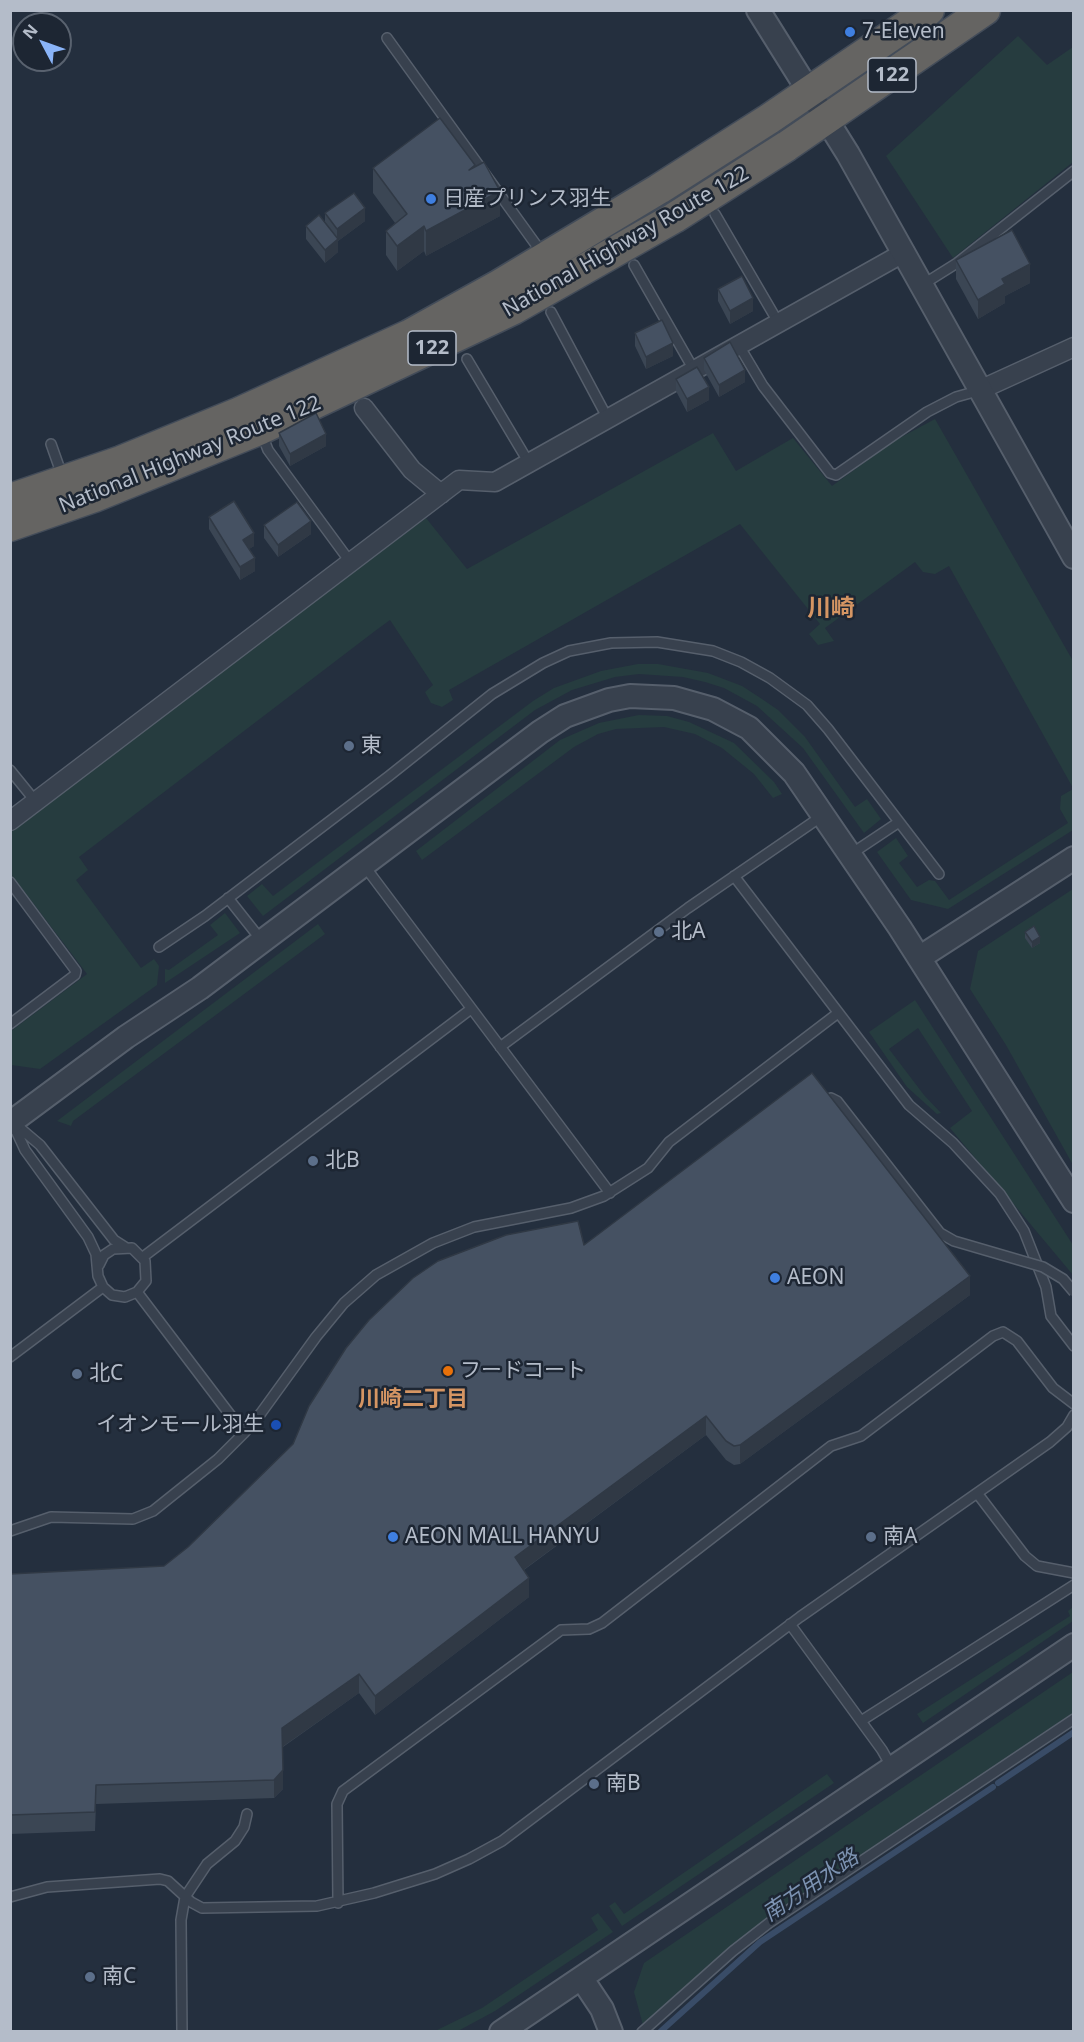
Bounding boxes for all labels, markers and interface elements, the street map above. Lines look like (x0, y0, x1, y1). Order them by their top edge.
north arrow (12, 12, 72, 72)
text: N (17, 19, 42, 44)
place label: 7-Eleven (862, 19, 945, 45)
marker: 7-Eleven (843, 25, 857, 39)
road number: 122 (868, 58, 916, 92)
street label: National Highway Route 122 (498, 161, 754, 323)
place label: 日産プリンス羽生 (443, 186, 611, 212)
marker: 日産プリンス羽生 (424, 192, 438, 206)
road number: 122 (408, 331, 456, 365)
street label: National Highway Route 122 (55, 391, 325, 519)
district label: 川崎 (807, 595, 855, 623)
place label: 東 (361, 733, 382, 759)
marker: 東 (342, 739, 356, 753)
place label: 北A (671, 919, 705, 945)
marker: 北A (652, 925, 666, 939)
place label: 北B (325, 1148, 360, 1174)
marker: 北B (306, 1154, 320, 1168)
place label: AEON (787, 1265, 844, 1291)
marker: AEON (768, 1271, 782, 1285)
place label: フードコート (460, 1358, 586, 1384)
place label: 北C (89, 1361, 123, 1387)
marker: フードコート (441, 1364, 455, 1378)
marker: 北C (70, 1367, 84, 1381)
district label: 川崎二丁目 (358, 1387, 468, 1413)
place label: イオンモール羽生 (96, 1412, 264, 1438)
marker: イオンモール羽生 (269, 1418, 283, 1432)
place label: AEON MALL HANYU (405, 1524, 600, 1550)
place label: 南A (883, 1524, 917, 1550)
marker: AEON MALL HANYU (386, 1530, 400, 1544)
marker: 南A (864, 1530, 878, 1544)
place label: 南B (606, 1771, 641, 1797)
marker: 南B (587, 1777, 601, 1791)
water label: 南方用水路 (758, 1844, 864, 1928)
place label: 南C (102, 1964, 136, 1990)
marker: 南C (83, 1970, 97, 1984)

